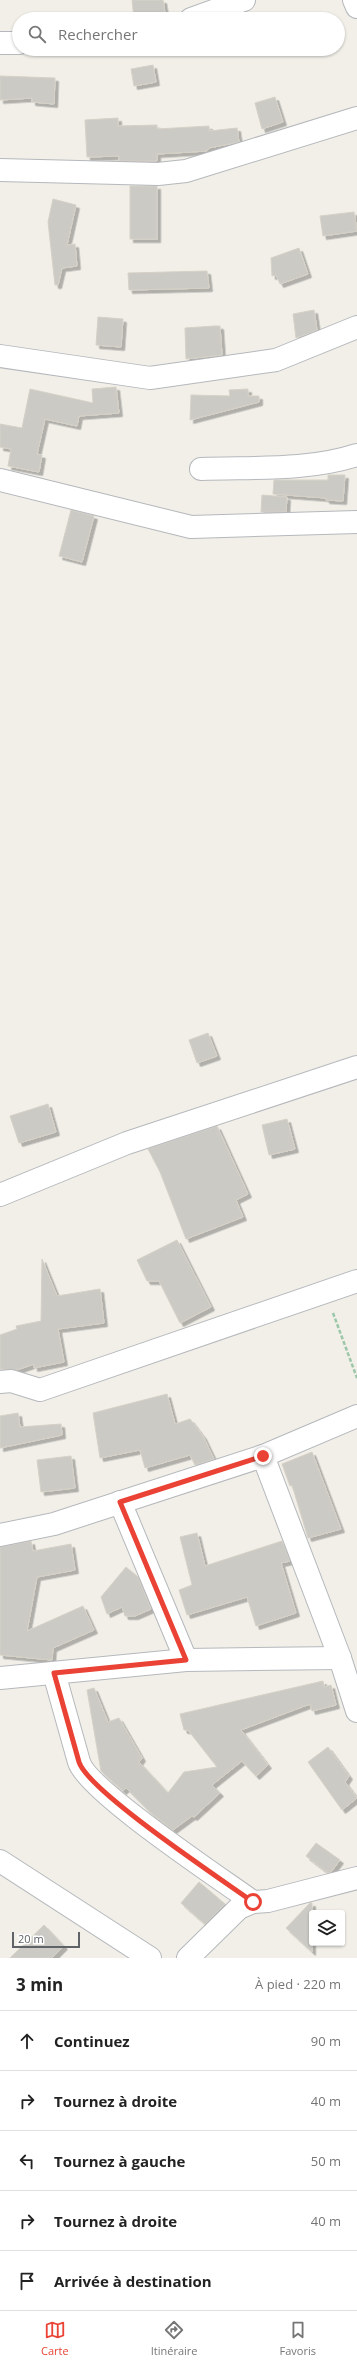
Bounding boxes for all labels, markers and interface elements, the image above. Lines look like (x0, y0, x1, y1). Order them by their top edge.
search box (12, 12, 345, 56)
icon: search (26, 23, 48, 45)
text: Rechercher (58, 24, 138, 44)
route end (254, 1447, 272, 1465)
route start (244, 1893, 262, 1911)
map controls (309, 1910, 345, 1946)
button: layers (309, 1910, 345, 1946)
scale bar (12, 1930, 80, 1949)
text: 20 m (18, 1931, 44, 1946)
text: 3 min (16, 1973, 63, 1996)
text: À pied · 220 m (255, 1975, 341, 1993)
icon: ahead (16, 2030, 38, 2052)
text: Continuez (54, 2031, 130, 2051)
text: 90 m (311, 2032, 341, 2050)
icon: right (16, 2090, 38, 2112)
text: Tournez à droite (54, 2091, 177, 2111)
text: 40 m (311, 2092, 341, 2110)
icon: left (16, 2150, 38, 2172)
text: Tournez à gauche (54, 2151, 185, 2171)
text: 50 m (311, 2152, 341, 2170)
icon: right (16, 2210, 38, 2232)
text: Tournez à droite (54, 2211, 177, 2231)
text: 40 m (311, 2212, 341, 2230)
icon: arrive (16, 2270, 38, 2292)
text: Arrivée à destination (54, 2271, 212, 2291)
tab: Carte (41, 2319, 69, 2358)
tab: Itinéraire (151, 2319, 197, 2358)
tab: Favoris (280, 2319, 316, 2358)

